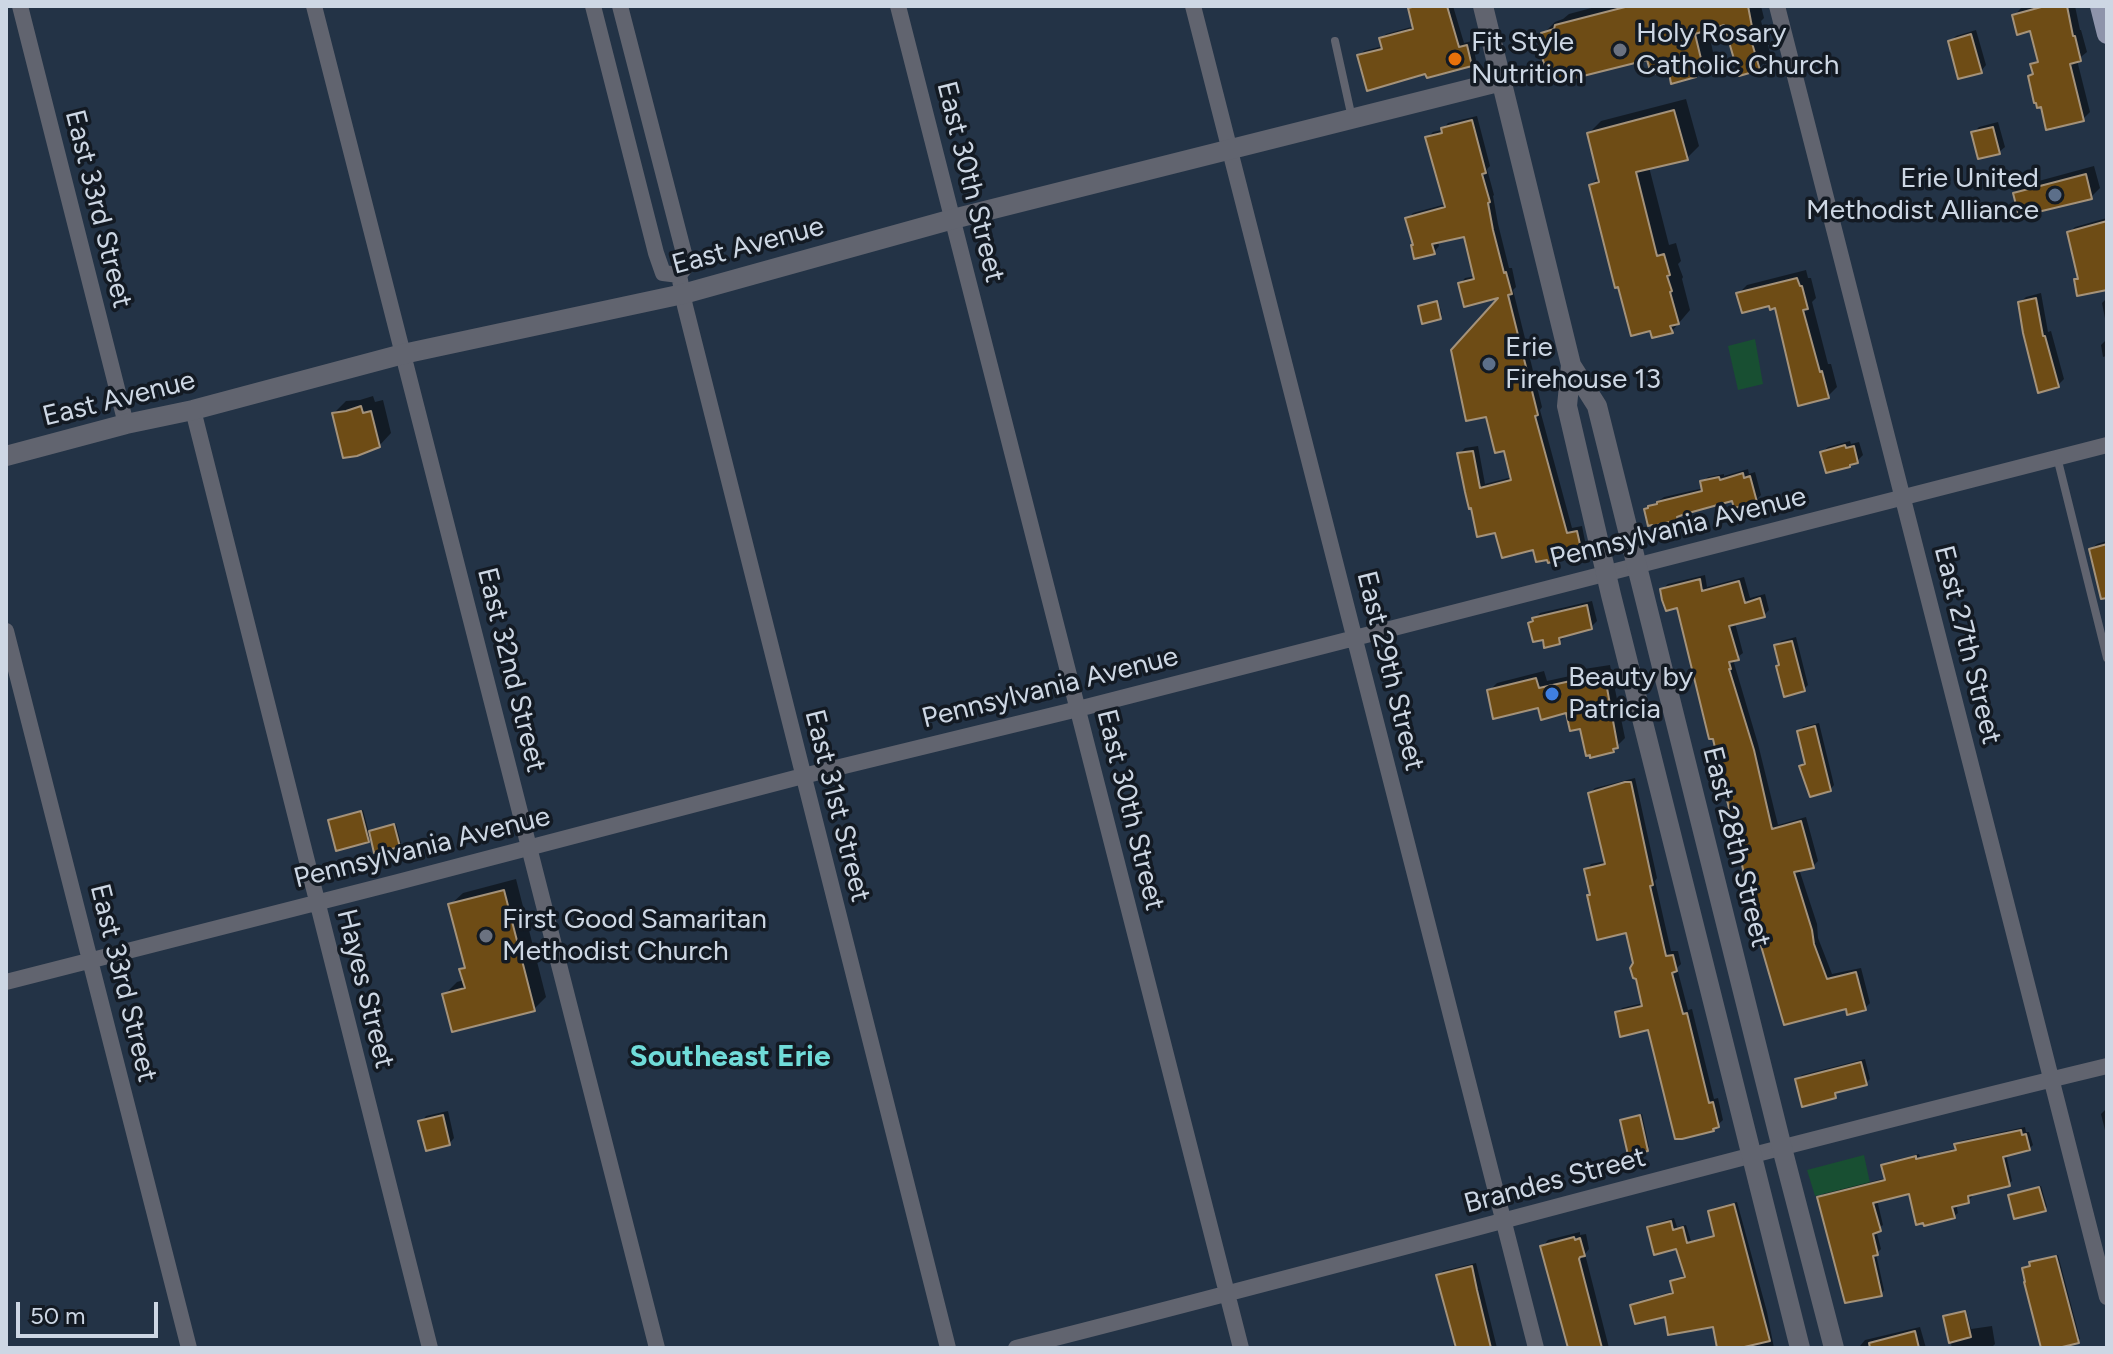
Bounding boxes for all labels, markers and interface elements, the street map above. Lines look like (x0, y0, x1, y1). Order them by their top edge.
place label: Holy Rosary Catholic Church (1636, 17, 1839, 83)
place label: Fit Style Nutrition (1471, 26, 1584, 92)
marker: Holy Rosary Catholic Church (1611, 41, 1629, 59)
marker: Fit Style Nutrition (1446, 50, 1464, 68)
street label: East 30th Street (929, 78, 1011, 286)
street label: East 33rd Street (57, 106, 139, 312)
place label: Erie United Methodist Alliance (1806, 162, 2039, 228)
marker: Erie United Methodist Alliance (2046, 186, 2064, 204)
street label: East Avenue (668, 210, 828, 282)
place label: Erie Firehouse 13 (1505, 331, 1661, 397)
marker: Erie Firehouse 13 (1480, 355, 1498, 373)
street label: East Avenue (39, 364, 199, 434)
street label: Pennsylvania Avenue (1546, 480, 1810, 576)
street label: East 27th Street (1926, 542, 2008, 748)
street label: East 32nd Street (469, 564, 553, 776)
street label: East 29th Street (1349, 568, 1431, 774)
street label: Pennsylvania Avenue (918, 640, 1182, 736)
place label: Beauty by Patricia (1568, 661, 1693, 727)
marker: Beauty by Patricia (1543, 685, 1561, 703)
street label: East 31st Street (797, 706, 877, 906)
street label: East 30th Street (1089, 706, 1171, 914)
street label: East 28th Street (1695, 743, 1777, 951)
street label: Pennsylvania Avenue (290, 800, 554, 896)
street label: East 33rd Street (82, 880, 164, 1086)
place label: First Good Samaritan Methodist Church (502, 903, 767, 969)
street label: Hayes Street (329, 906, 401, 1072)
marker: First Good Samaritan Methodist Church (477, 927, 495, 945)
district label: Southeast Erie (629, 1039, 831, 1075)
street label: Brandes Street (1461, 1141, 1649, 1221)
scale bar (20, 1286, 162, 1336)
text: 50 m (30, 1301, 86, 1330)

